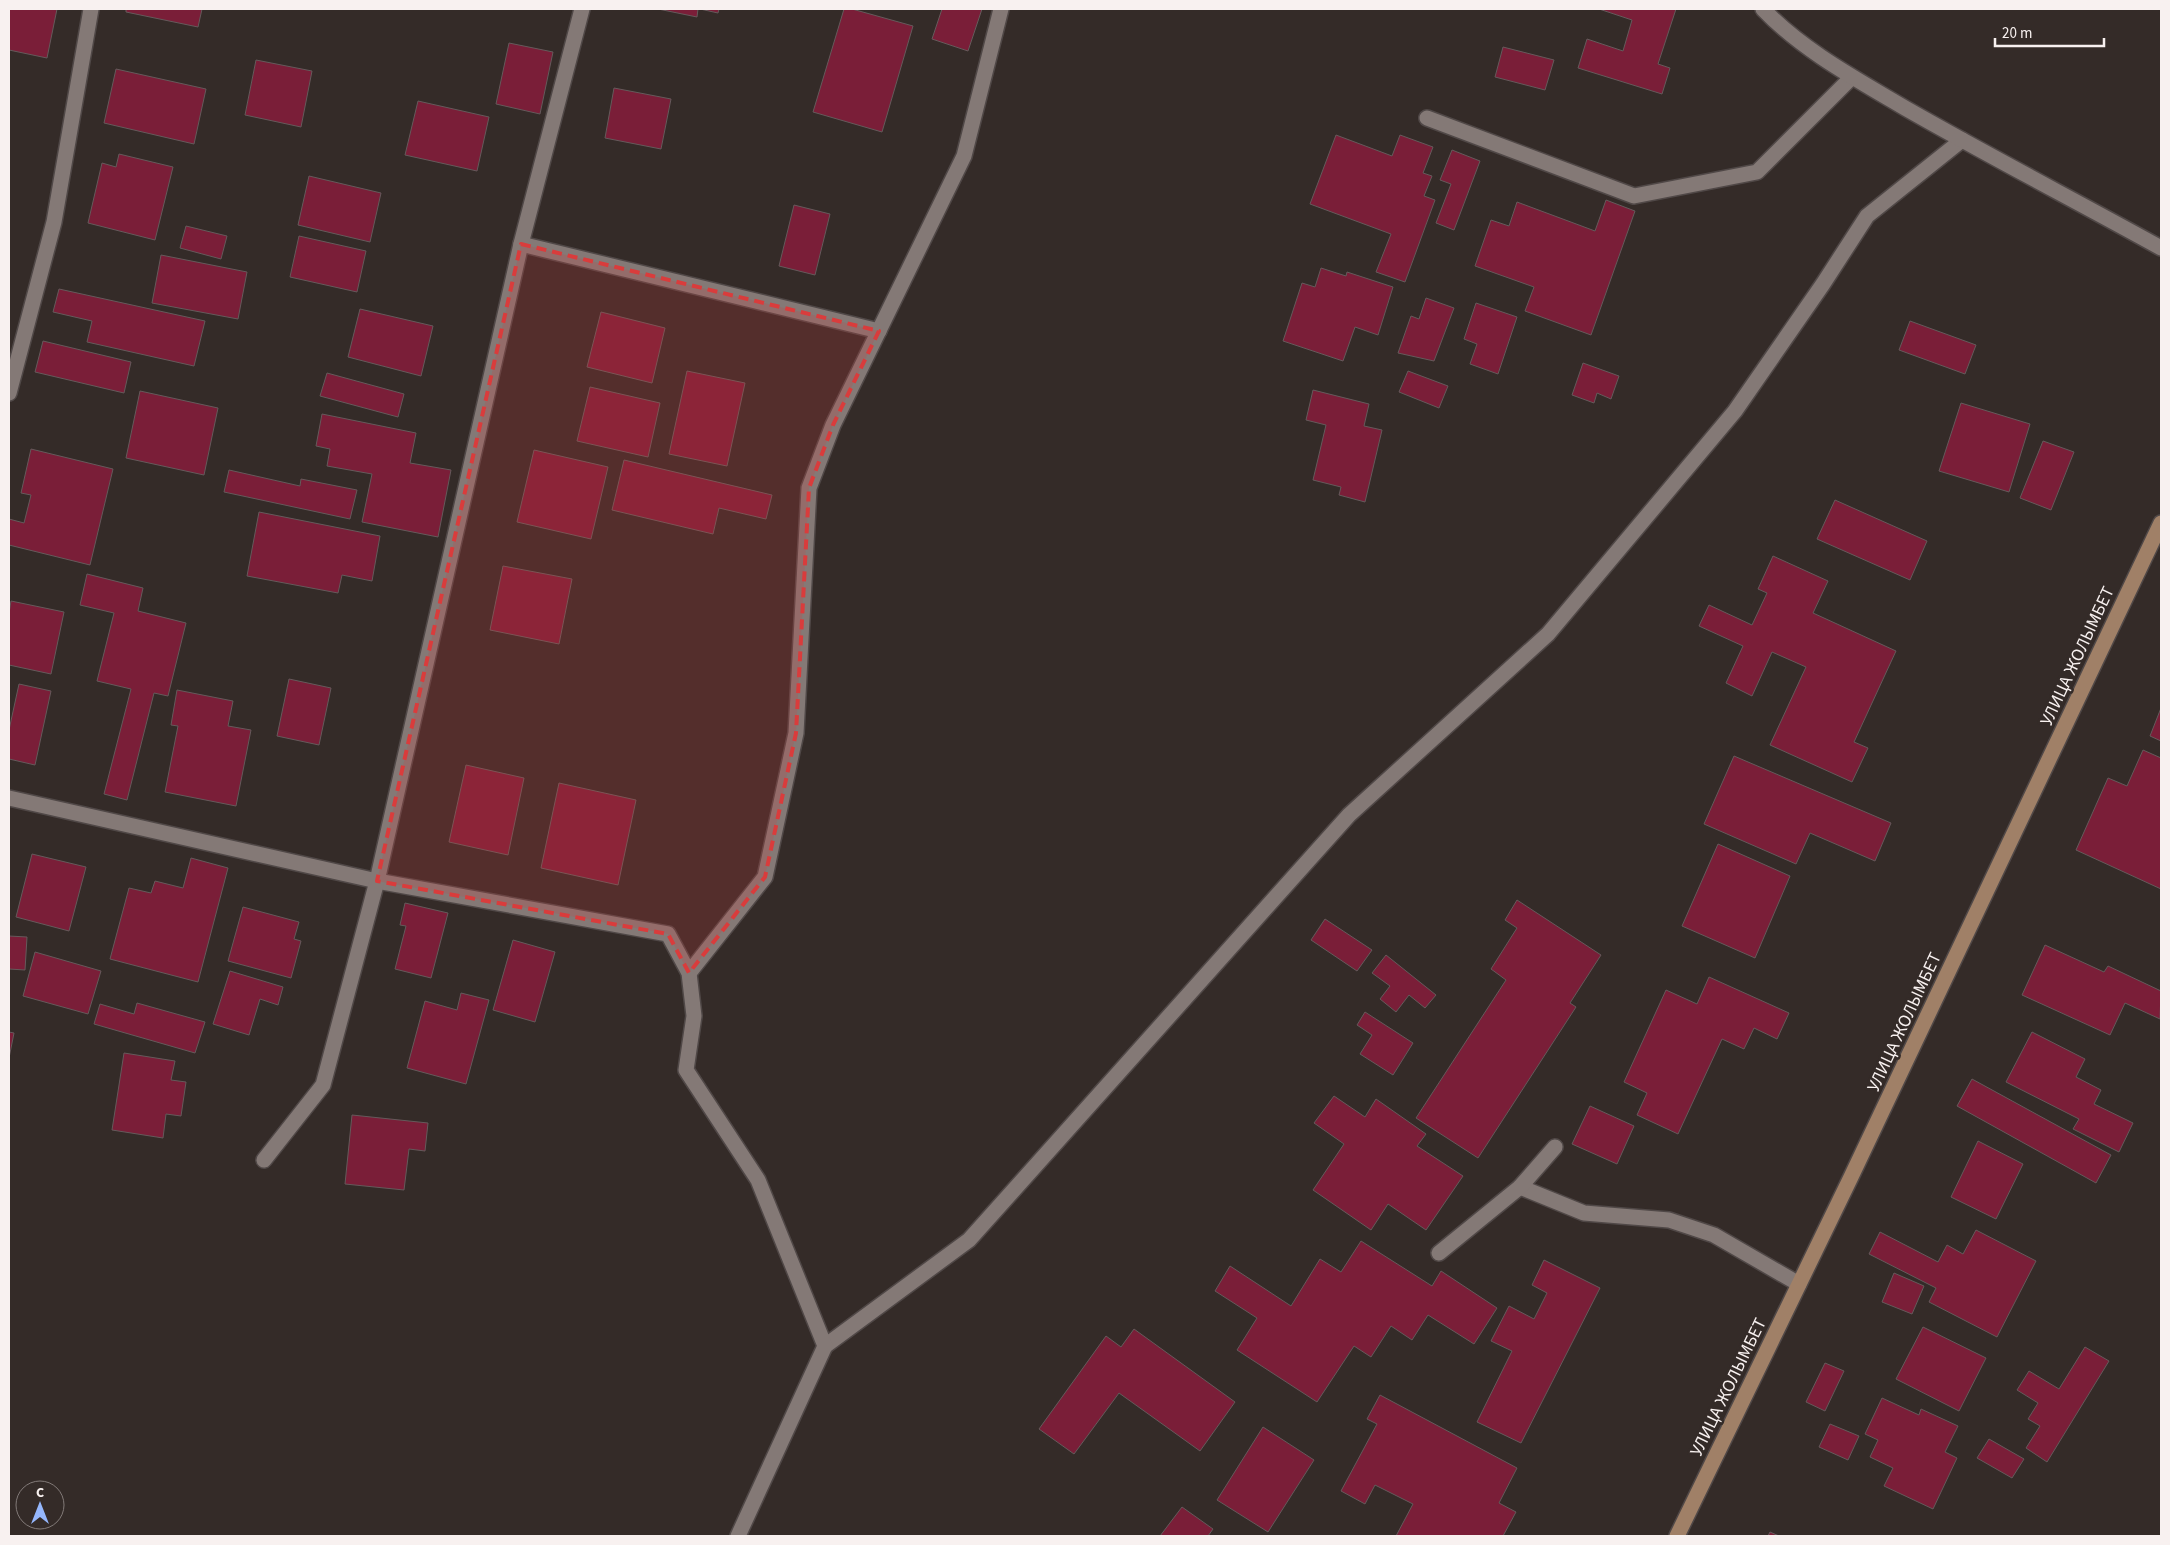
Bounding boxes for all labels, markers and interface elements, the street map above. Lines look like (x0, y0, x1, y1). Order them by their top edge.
scale bar (1995, 15, 2104, 47)
text: 20 m (2002, 23, 2032, 44)
street label: УЛИЦА ЖОЛЫМБЕТ (2034, 582, 2121, 730)
street label: УЛИЦА ЖОЛЫМБЕТ (1861, 948, 1948, 1096)
street label: УЛИЦА ЖОЛЫМБЕТ (1684, 1314, 1773, 1461)
north arrow (15, 1480, 65, 1530)
text: С (36, 1483, 44, 1503)

